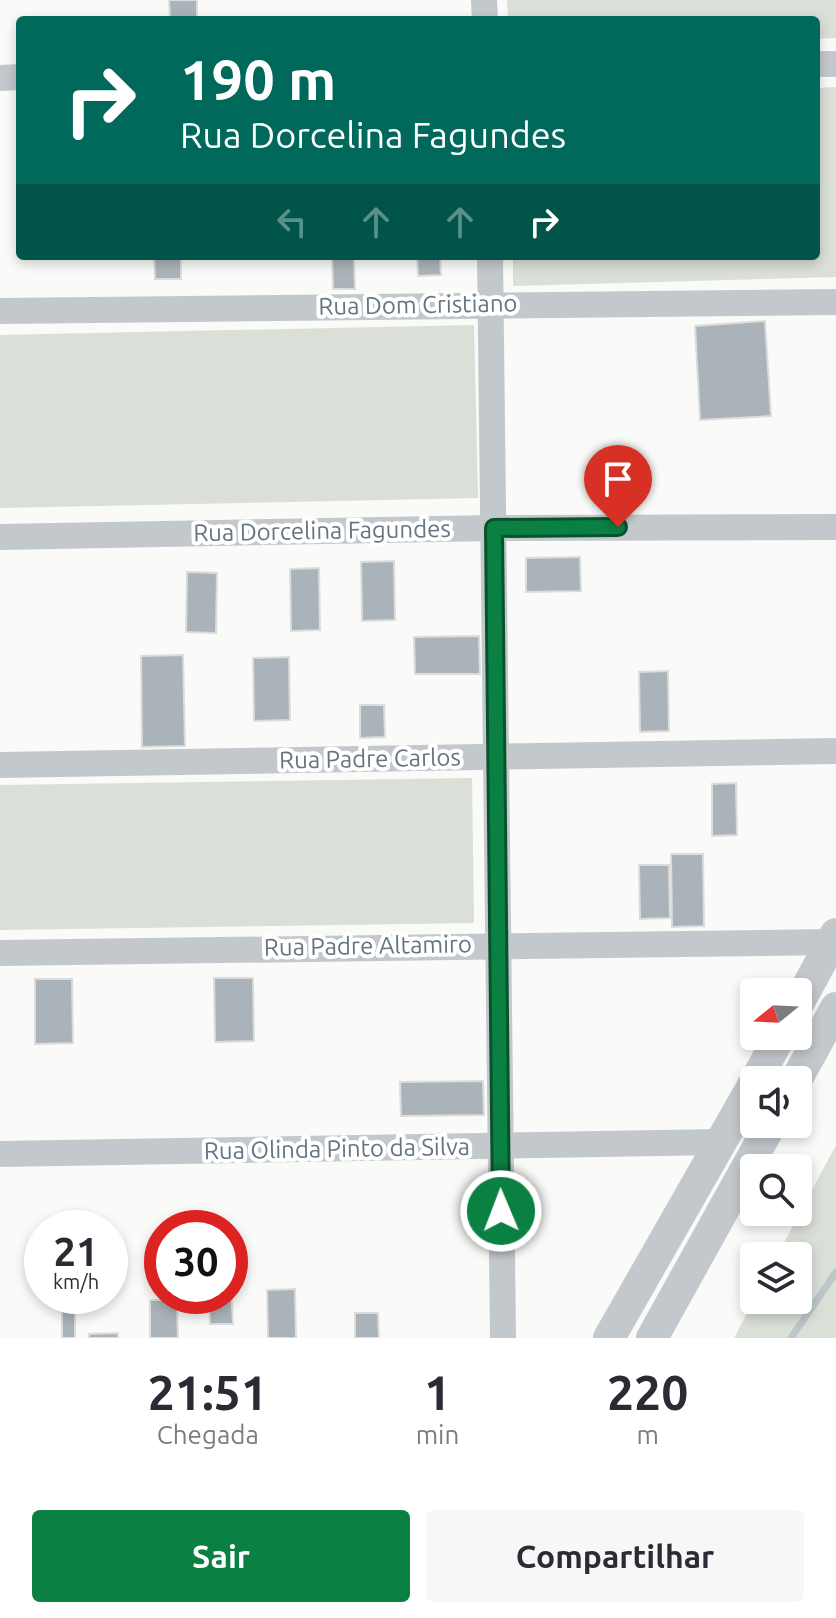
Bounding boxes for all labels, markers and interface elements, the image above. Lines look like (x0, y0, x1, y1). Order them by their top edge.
icon: right (48, 48, 152, 152)
text: 190 m (180, 48, 336, 111)
text: Rua Dorcelina Fagundes (180, 114, 566, 155)
icon: left (270, 200, 314, 244)
icon: ahead (354, 200, 398, 244)
icon: ahead (438, 200, 482, 244)
icon: right (522, 200, 566, 244)
street label: Rua Dom Cristiano (318, 289, 518, 320)
pin (584, 445, 652, 527)
icon: arrive (596, 457, 640, 501)
street label: Rua Dorcelina Fagundes (193, 515, 451, 546)
street label: Rua Padre Carlos (279, 743, 461, 774)
street label: Rua Padre Altamiro (264, 930, 472, 961)
north arrow (740, 978, 812, 1050)
map controls (740, 978, 812, 1314)
button: sound (740, 1066, 812, 1138)
street label: Rua Olinda Pinto da Silva (204, 1133, 470, 1164)
button: search (740, 1154, 812, 1226)
position arrow (459, 1169, 543, 1253)
speed limit sign: 30 (144, 1210, 248, 1314)
text: 21 (53, 1229, 99, 1274)
button: layers (740, 1242, 812, 1314)
text: km/h (53, 1270, 99, 1293)
text: 21:51 (148, 1365, 268, 1419)
text: 1 (424, 1365, 451, 1419)
text: 220 (607, 1365, 688, 1419)
text: Chegada (157, 1420, 259, 1449)
text: min (416, 1420, 459, 1449)
text: m (636, 1420, 659, 1449)
button: Sair (32, 1510, 410, 1602)
button: Compartilhar (426, 1510, 804, 1602)

